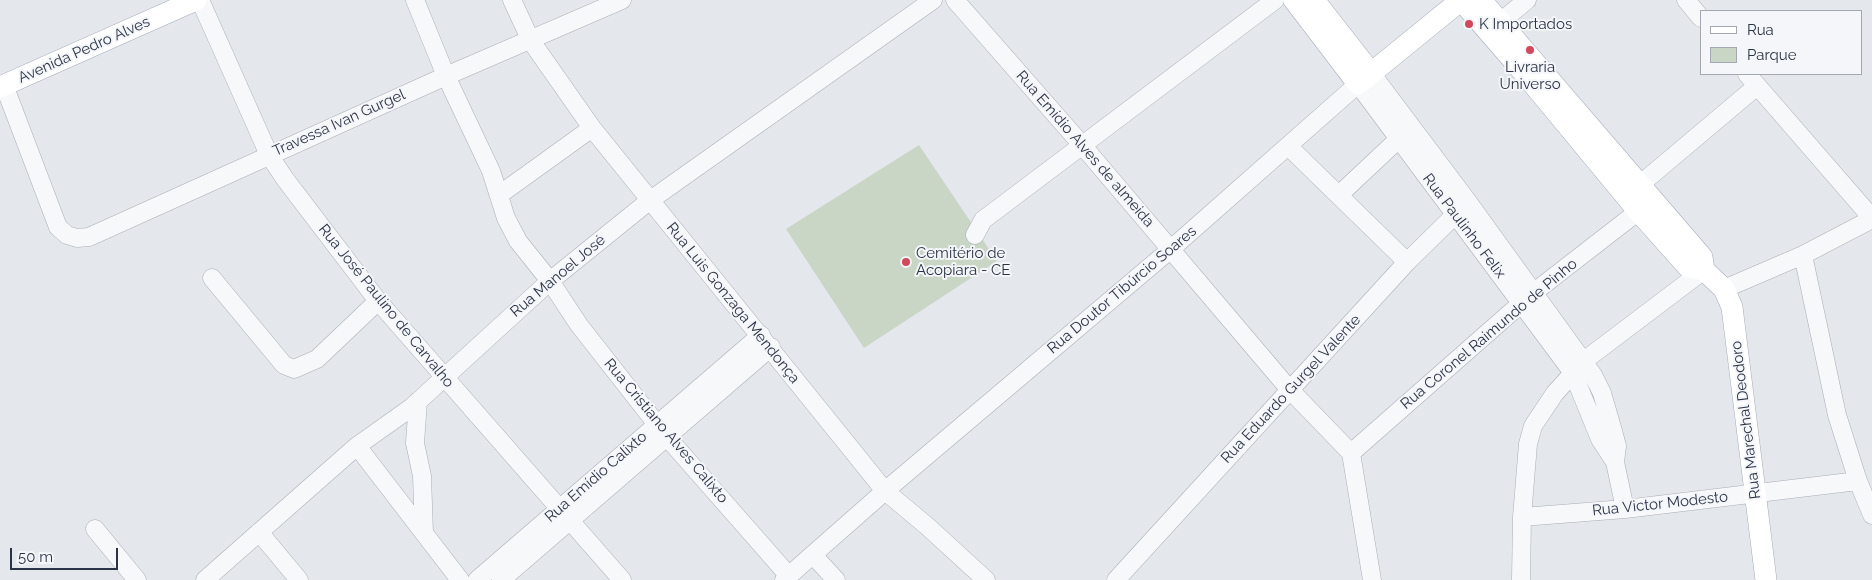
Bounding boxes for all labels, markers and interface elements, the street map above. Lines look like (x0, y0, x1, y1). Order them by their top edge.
legend (1700, 10, 1862, 75)
street label: Avenida Pedro Alves (15, 13, 153, 87)
place label: K Importados (1479, 15, 1572, 33)
marker: K Importados (1463, 18, 1475, 30)
text: Rua (1747, 21, 1774, 39)
marker: Livraria Universo (1524, 44, 1536, 56)
text: Parque (1747, 46, 1796, 64)
place label: Livraria Universo (1499, 58, 1561, 93)
street label: Rua Emídio Alves de almeida (1012, 67, 1158, 231)
street label: Travessa Ivan Gurgel (270, 86, 408, 160)
street label: Rua Paulinho Felix (1419, 170, 1509, 282)
street label: Rua Luis Gonzaga Mendonça (663, 219, 803, 387)
street label: Rua José Paulino de Carvalho (314, 221, 458, 391)
street label: Rua Doutor Tibúrcio Soares (1044, 222, 1200, 358)
street label: Rua Manoel José (507, 231, 609, 321)
place label: Cemitério de Acopiara - CE (916, 244, 1011, 279)
street label: Rua Coronel Raimundo de Pinho (1397, 255, 1581, 413)
marker: Cemitério de Acopiara - CE (900, 256, 912, 268)
street label: Rua Eduardo Gurgel Valente (1217, 311, 1365, 467)
street label: Rua Marechal Deodoro (1727, 340, 1765, 500)
street label: Rua Cristiano Alves Calixto (600, 355, 732, 507)
street label: Rua Emídio Calixto (541, 428, 651, 526)
street label: Rua Victor Modesto (1591, 488, 1729, 520)
scale bar (12, 538, 120, 570)
text: 50 m (18, 548, 53, 566)

